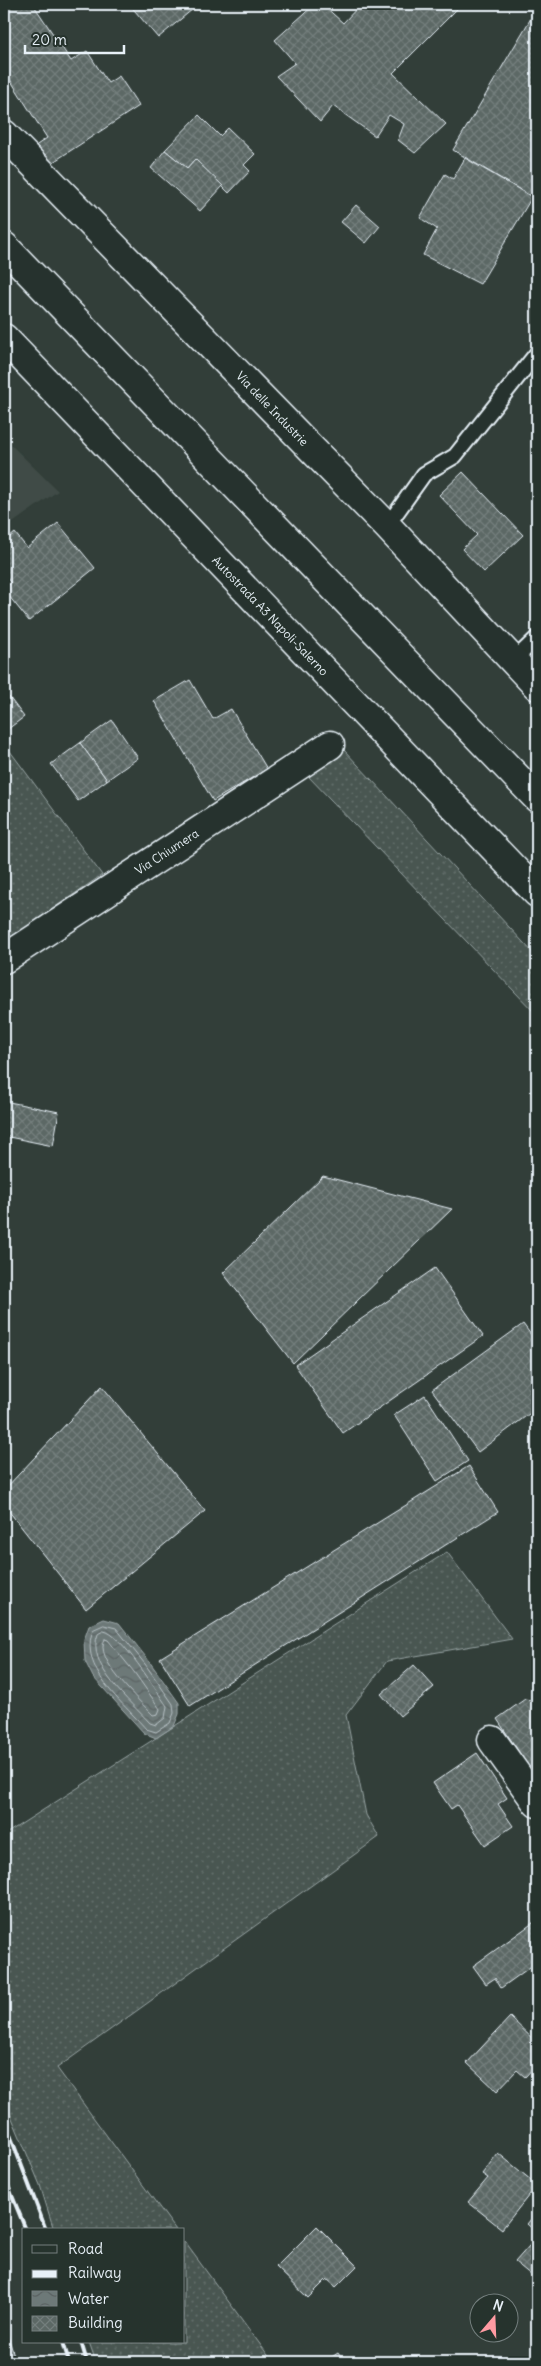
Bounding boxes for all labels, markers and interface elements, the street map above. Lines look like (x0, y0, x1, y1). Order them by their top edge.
scale bar (25, 22, 124, 54)
text: 20 m (32, 30, 67, 49)
street label: Via delle Industrie (233, 368, 312, 449)
street label: Autostrada A3 Napoli-Salerno (209, 553, 332, 679)
street label: Via Chiumera (132, 825, 202, 878)
legend (22, 2228, 185, 2344)
text: Road (68, 2239, 103, 2258)
text: Railway (68, 2263, 122, 2282)
text: Water (68, 2289, 109, 2308)
north arrow (468, 2294, 518, 2344)
text: N (491, 2296, 506, 2316)
text: Building (68, 2313, 123, 2332)

